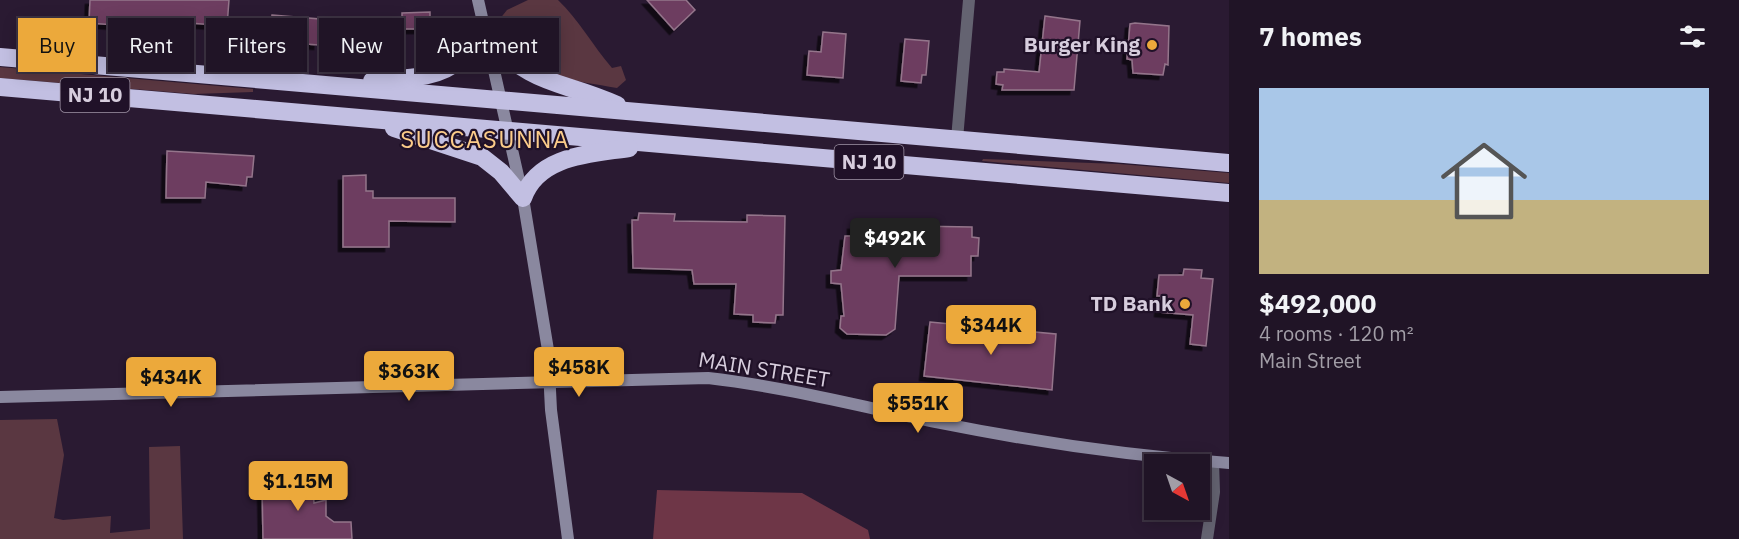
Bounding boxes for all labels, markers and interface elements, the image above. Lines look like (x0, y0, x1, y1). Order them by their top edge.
chip: Buy (18, 18, 96, 72)
chip: Rent (108, 18, 194, 72)
chip: Filters (206, 18, 307, 72)
chip: New (319, 18, 404, 72)
chip: Apartment (416, 18, 559, 72)
text: 7 homes (1259, 19, 1362, 53)
icon: filters (1676, 20, 1709, 53)
place label: Burger King (1024, 30, 1140, 58)
marker: Burger King (1145, 38, 1159, 52)
road number: NJ 10 (60, 78, 130, 112)
district label: SUCCASUNNA (400, 123, 570, 155)
icon: home (1430, 127, 1538, 235)
road number: NJ 10 (834, 145, 904, 179)
pin: $492K (853, 218, 937, 269)
text: $492K (864, 224, 926, 251)
text: $492,000 (1259, 286, 1376, 320)
place label: TD Bank (1091, 289, 1174, 317)
marker: TD Bank (1178, 297, 1192, 311)
pin: $344K (949, 305, 1033, 356)
text: $344K (960, 311, 1022, 338)
text: 4 rooms · 120 m² (1259, 320, 1414, 347)
street label: MAIN STREET (696, 345, 832, 393)
pin: $458K (537, 347, 621, 398)
text: Main Street (1259, 347, 1362, 374)
pin: $363K (367, 351, 451, 402)
text: $458K (548, 353, 610, 380)
pin: $434K (129, 357, 213, 408)
text: $363K (378, 357, 440, 384)
text: $434K (140, 363, 202, 390)
pin: $551K (876, 383, 960, 434)
text: $551K (887, 389, 949, 416)
north arrow (1144, 454, 1210, 520)
map controls (1144, 454, 1210, 520)
pin: $1.15M (249, 461, 347, 512)
text: $1.15M (263, 467, 333, 494)

